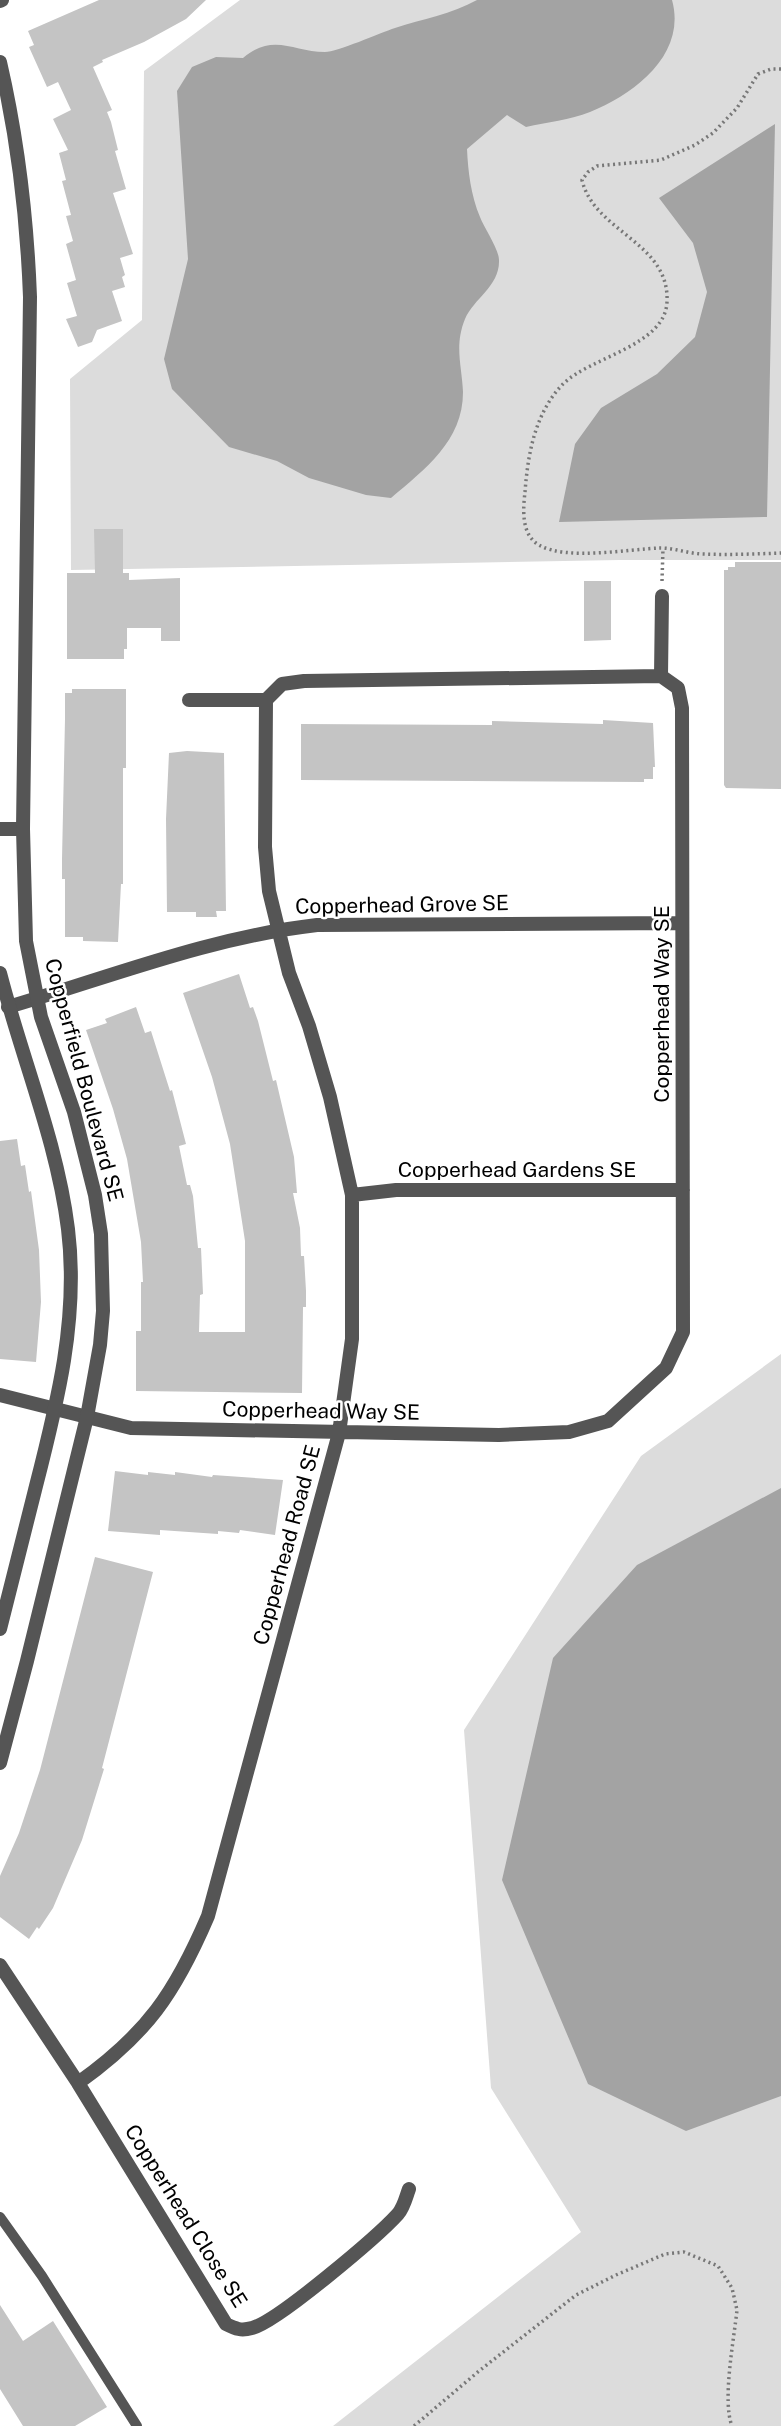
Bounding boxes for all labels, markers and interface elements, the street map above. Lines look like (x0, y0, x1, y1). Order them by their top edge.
street label: Copperhead Grove SE (295, 890, 509, 919)
street label: Copperhead Way SE (649, 905, 674, 1103)
street label: Copperfield Boulevard SE (40, 956, 129, 1204)
street label: Copperhead Gardens SE (398, 1157, 636, 1182)
street label: Copperhead Way SE (222, 1396, 420, 1425)
street label: Copperhead Road SE (248, 1442, 325, 1648)
street label: Copperhead Close SE (120, 2120, 253, 2312)

